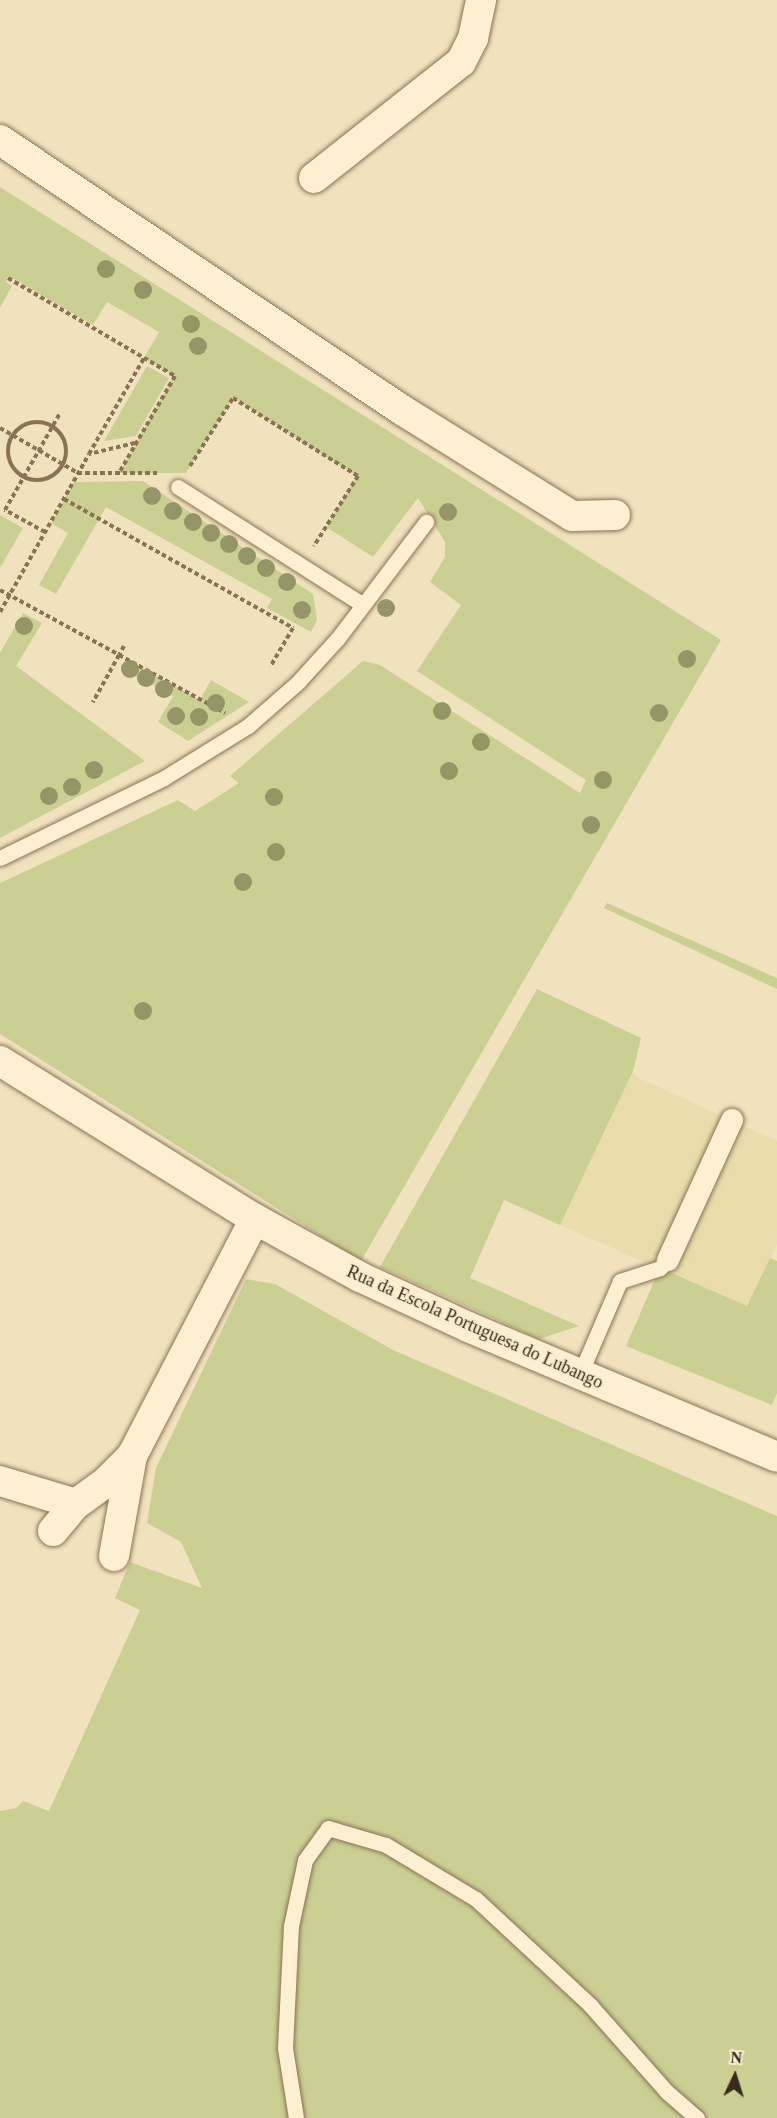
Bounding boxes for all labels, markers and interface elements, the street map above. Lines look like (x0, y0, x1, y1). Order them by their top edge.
street label: Rua da Escola Portuguesa do Lubango (343, 1261, 607, 1393)
north arrow (705, 2046, 765, 2106)
text: N (730, 2049, 743, 2066)

